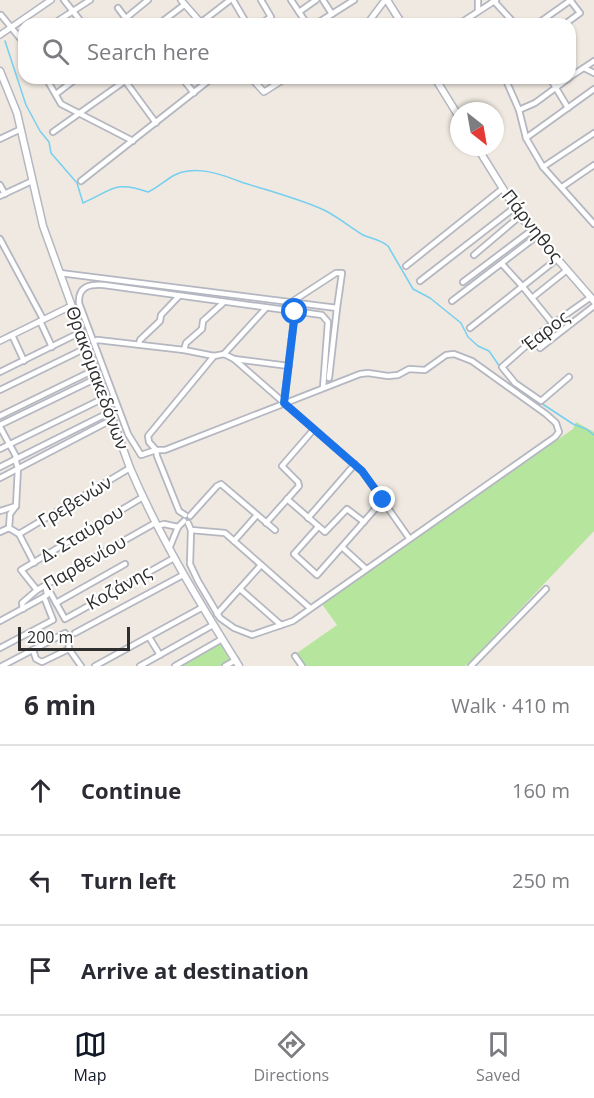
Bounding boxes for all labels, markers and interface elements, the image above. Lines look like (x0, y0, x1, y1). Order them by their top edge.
search box (18, 18, 576, 84)
icon: search (39, 35, 72, 68)
text: Search here (87, 36, 210, 66)
north arrow (450, 102, 504, 156)
street label: Πάρνηθος (497, 184, 569, 267)
route start (281, 298, 307, 324)
street label: Θρακομακεδόνων (61, 302, 135, 453)
street label: Έαρος (516, 304, 574, 357)
street label: Γρεβενών (33, 470, 116, 533)
route end (369, 486, 395, 512)
street label: Δ. Σταύρου (35, 499, 128, 567)
street label: Παρθενίου (39, 529, 130, 595)
street label: Κοζάνης (82, 559, 156, 615)
scale bar (18, 624, 130, 652)
text: 200 m (27, 626, 73, 648)
text: 6 min (24, 687, 96, 723)
text: Walk · 410 m (451, 692, 570, 719)
icon: ahead (24, 774, 57, 807)
text: Continue (81, 775, 181, 805)
text: 160 m (512, 777, 570, 804)
icon: left (24, 864, 57, 897)
text: Turn left (81, 865, 176, 895)
text: 250 m (512, 867, 570, 894)
icon: arrive (24, 954, 57, 987)
text: Arrive at destination (81, 955, 309, 985)
tab: Map (73, 1028, 107, 1086)
tab: Directions (253, 1028, 329, 1086)
tab: Saved (476, 1028, 521, 1086)

